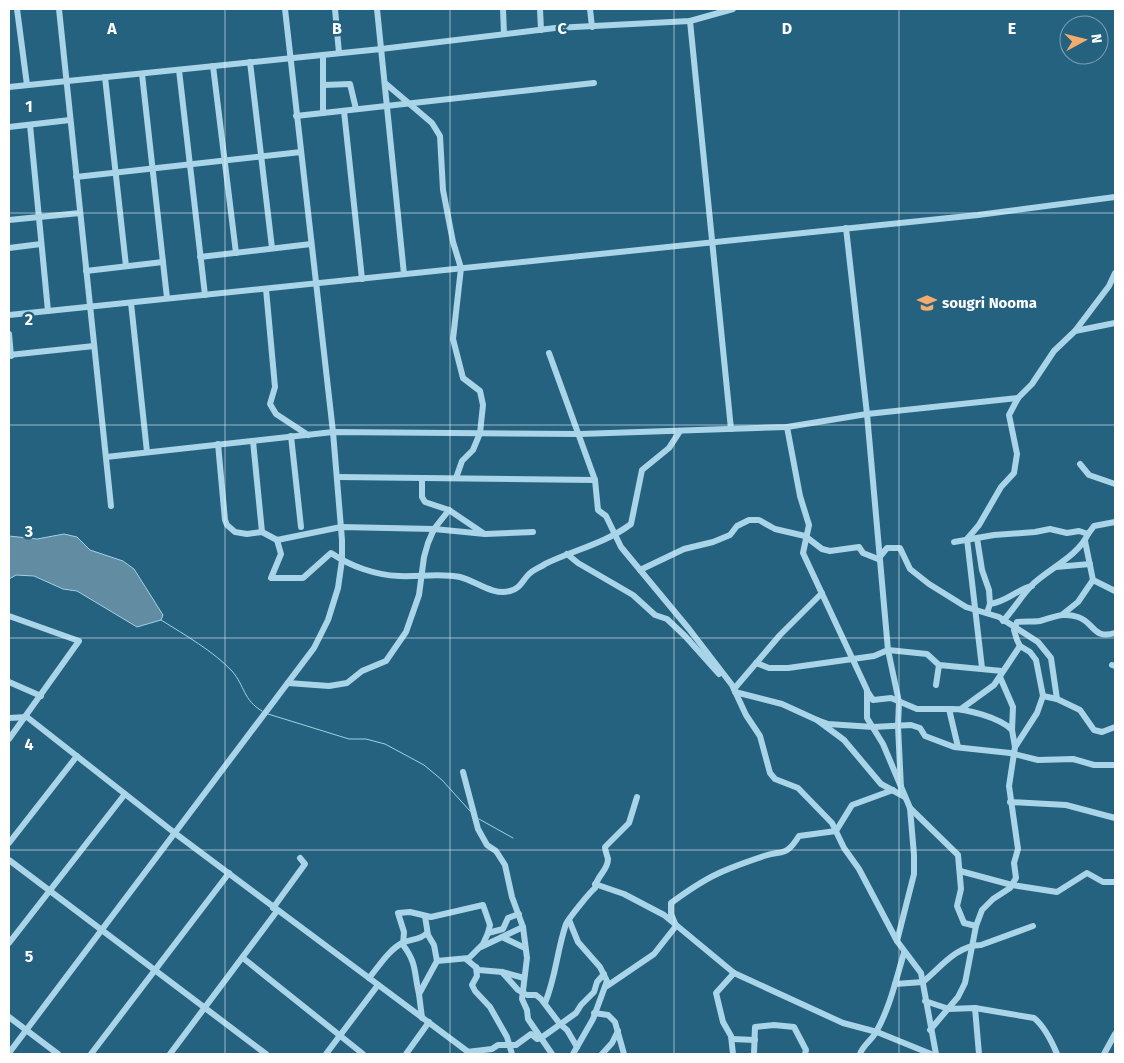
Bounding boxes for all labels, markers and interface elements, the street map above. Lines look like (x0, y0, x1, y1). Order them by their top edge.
north arrow (1059, 15, 1109, 65)
text: A (106, 19, 117, 38)
text: B (332, 19, 342, 38)
text: C (557, 19, 567, 38)
text: D (782, 19, 792, 38)
text: E (1008, 19, 1016, 38)
text: N (1087, 33, 1105, 44)
text: 1 (25, 97, 33, 116)
school or university icon: sougri Nooma (916, 292, 938, 314)
place label: sougri Nooma (942, 294, 1037, 312)
text: 2 (25, 310, 33, 329)
text: 3 (24, 522, 33, 541)
text: 4 (24, 735, 34, 754)
text: 5 (25, 947, 34, 966)

